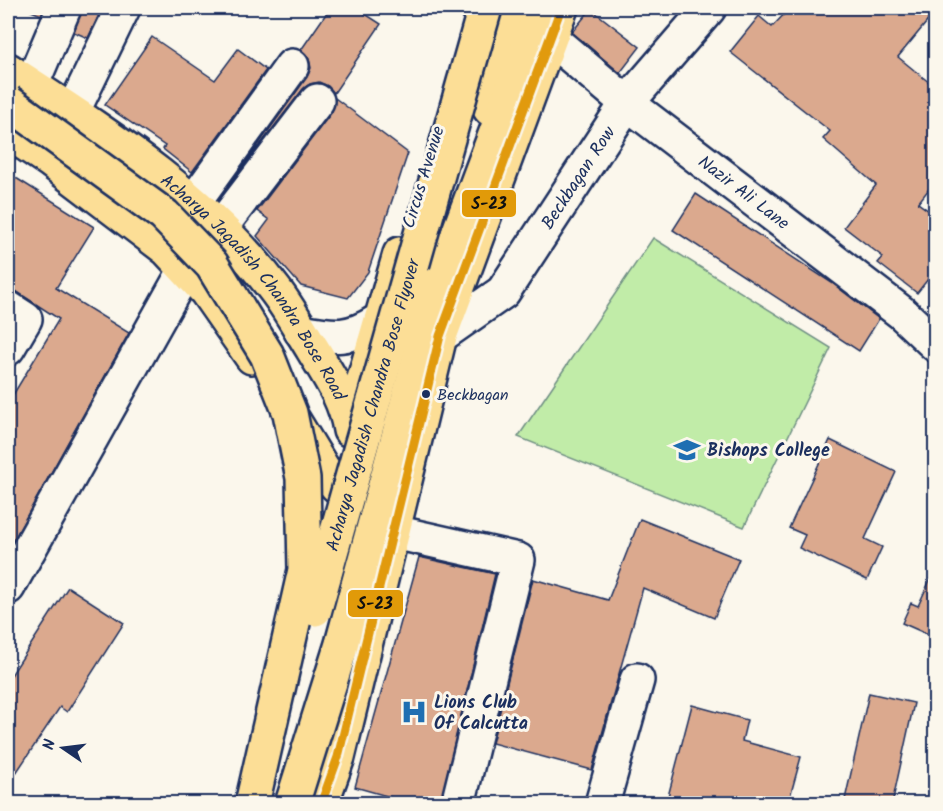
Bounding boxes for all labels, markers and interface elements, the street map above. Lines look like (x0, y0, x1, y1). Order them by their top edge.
street label: Beckbagan Row (535, 120, 624, 236)
street label: Circus Avenue (395, 123, 454, 232)
street label: Nazir Ali Lane (691, 149, 795, 238)
street label: Acharya Jagadish Chandra Bose Road (153, 167, 353, 407)
line badge: S-23 (461, 189, 517, 218)
text: S-23 (471, 192, 507, 217)
street label: Acharya Jagadish Chandra Bose Flyover (319, 255, 430, 555)
place label: Beckbagan (437, 383, 509, 408)
marker: Beckbagan (420, 388, 432, 400)
school or university icon: Bishops College (672, 435, 702, 465)
place label: Bishops College (707, 437, 830, 466)
line badge: S-23 (347, 589, 404, 618)
text: S-23 (357, 592, 393, 617)
place label: Lions Club Of Calcutta (434, 689, 528, 739)
hospital icon: Lions Club Of Calcutta (399, 697, 429, 727)
north arrow (33, 718, 93, 778)
text: N (37, 737, 63, 753)

